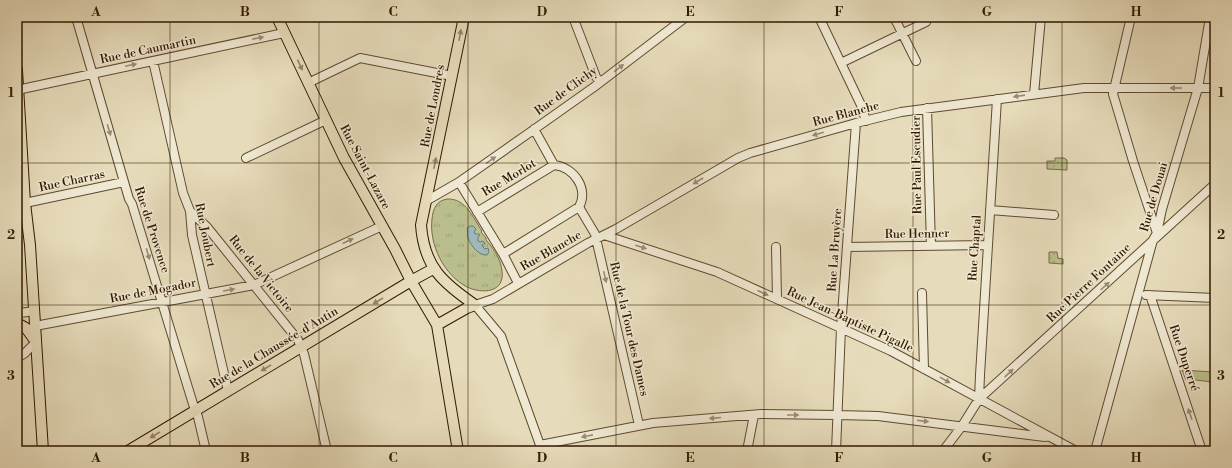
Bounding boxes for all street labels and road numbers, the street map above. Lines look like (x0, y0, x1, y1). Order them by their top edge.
street label: Rue de Caumartin (99, 33, 197, 67)
street label: Rue de Londres (418, 63, 448, 149)
street label: Rue de Clichy (532, 63, 600, 119)
street label: Rue Blanche (811, 98, 881, 130)
street label: Rue Paul Escudier (909, 116, 925, 214)
street label: Rue Saint-Lazare (336, 122, 394, 212)
street label: Rue Morlot (479, 156, 539, 200)
street label: Rue de Douai (1137, 160, 1171, 234)
street label: Rue Charras (38, 167, 106, 195)
street label: Rue de Provence (131, 185, 173, 275)
street label: Rue Joubert (191, 202, 219, 269)
street label: Rue La Bruyère (825, 208, 845, 292)
street label: Rue Chaptal (965, 214, 985, 282)
street label: Rue Henner (884, 226, 950, 242)
street label: Rue Blanche (518, 227, 584, 275)
street label: Rue de la Victoire (225, 232, 297, 316)
street label: Rue Pierre Fontaine (1044, 240, 1134, 326)
street label: Rue de la Tour des Dames (606, 260, 652, 398)
street label: Rue de Mogador (109, 275, 197, 307)
street label: Rue Jean-Baptiste Pigalle (784, 284, 916, 356)
street label: Rue de la Chaussée-d'Antin (207, 304, 341, 392)
street label: Rue Duperré (1166, 323, 1202, 393)

